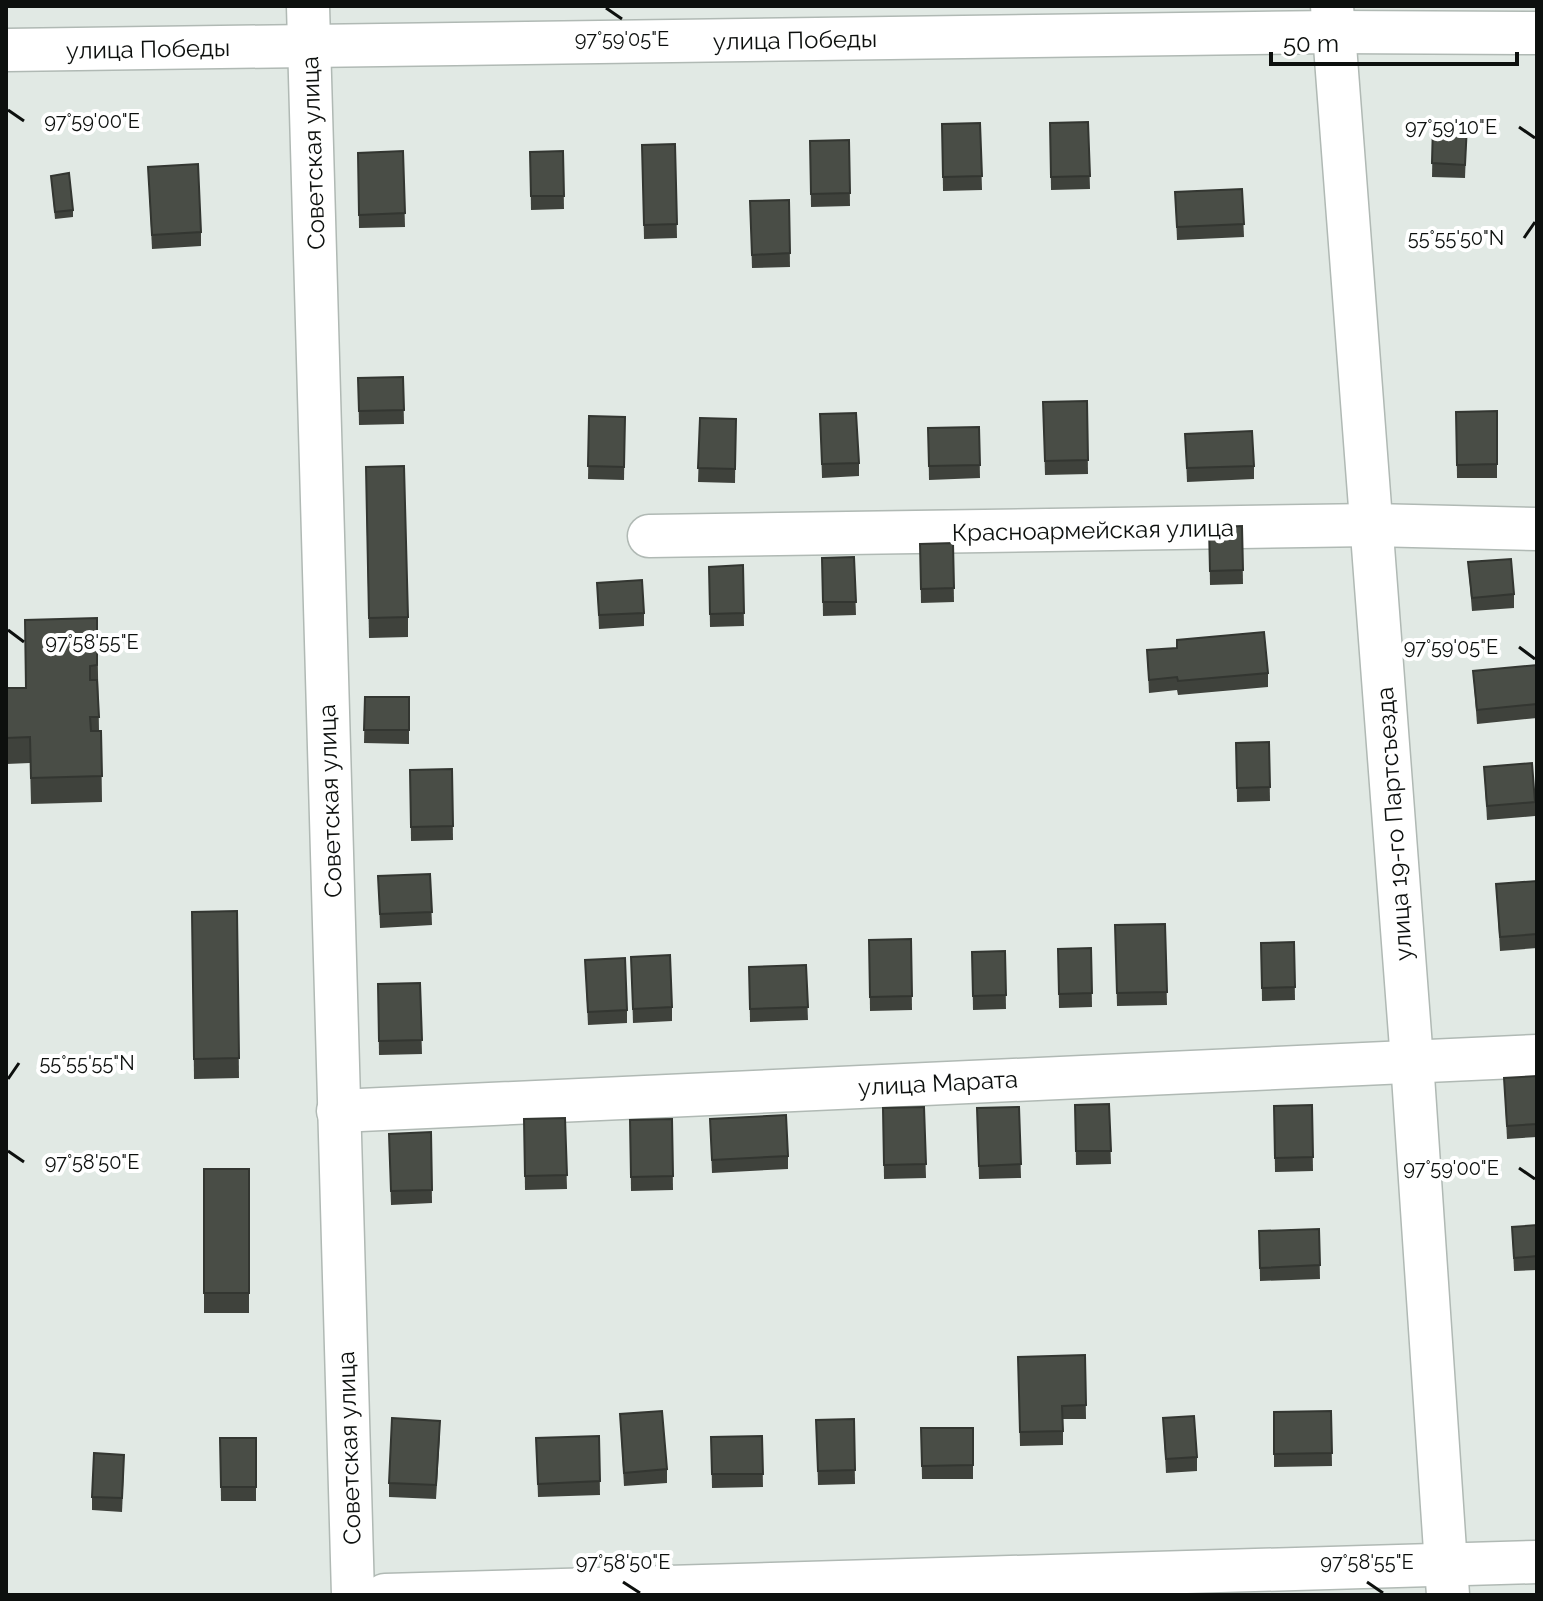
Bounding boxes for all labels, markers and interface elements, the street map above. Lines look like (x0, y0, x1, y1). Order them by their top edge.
scale bar (1271, 16, 1517, 66)
street label: улица Победы (713, 24, 877, 56)
text: 97°59'05"E (575, 27, 669, 51)
text: 50 m (1283, 29, 1339, 58)
street label: улица Победы (66, 33, 230, 65)
street label: Советская улица (295, 56, 331, 250)
text: 97°59'00"E (44, 109, 140, 133)
text: 97°59'10"E (1405, 115, 1497, 139)
text: 55°55'50"N (1408, 226, 1504, 250)
street label: Красноармейская улица (952, 513, 1234, 547)
text: 97°58'55"E (45, 630, 139, 654)
text: 97°59'05"E (1404, 635, 1498, 659)
street label: улица 19-го Партсъезда (1370, 686, 1418, 962)
street label: Советская улица (312, 704, 348, 898)
text: 55°55'55"N (39, 1051, 135, 1075)
street label: улица Марата (857, 1064, 1019, 1102)
text: 97°58'50"E (45, 1150, 139, 1174)
text: 97°59'00"E (1403, 1156, 1499, 1180)
street label: Советская улица (331, 1351, 367, 1545)
text: 97°58'50"E (576, 1550, 670, 1574)
text: 97°58'55"E (1320, 1550, 1414, 1574)

